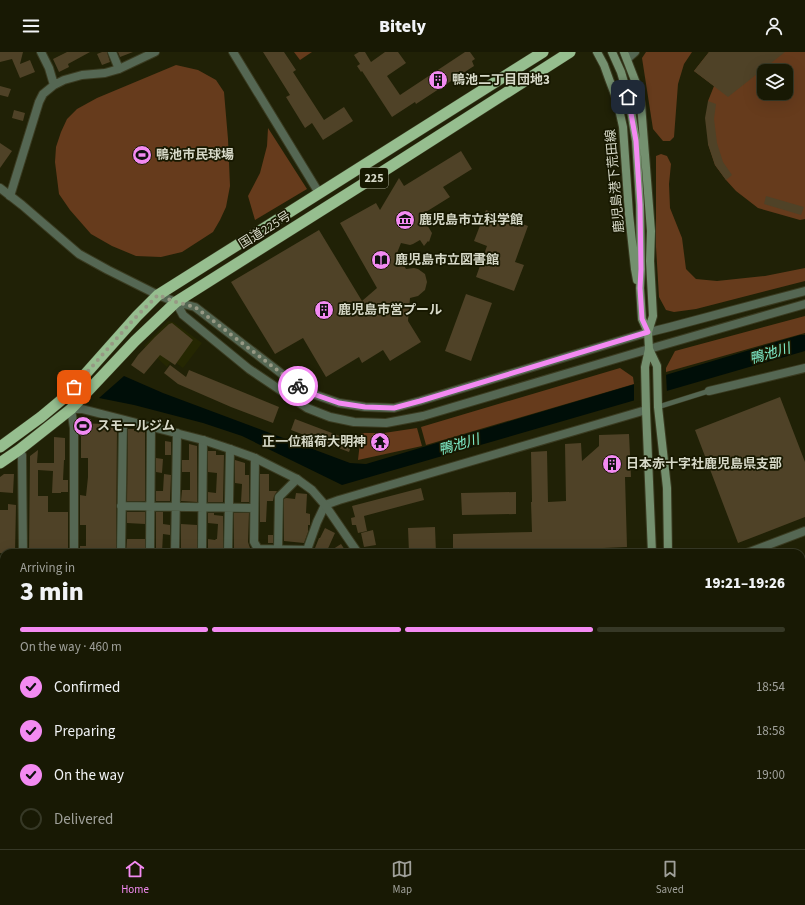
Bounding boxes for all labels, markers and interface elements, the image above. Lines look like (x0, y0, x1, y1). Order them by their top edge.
text: Bitely (379, 14, 426, 39)
icon: menu (20, 15, 42, 37)
icon: person (763, 15, 785, 37)
map controls (757, 64, 793, 100)
button: layers (757, 64, 793, 100)
building icon: 鴨池二丁目団地3 (427, 69, 449, 91)
place label: 鴨池二丁目団地3 (452, 71, 550, 89)
pin (611, 80, 645, 114)
icon: home (617, 86, 639, 108)
street label: 鹿児島港下荒田線 (602, 128, 628, 234)
sports icon: 鴨池市民球場 (131, 144, 153, 166)
place label: 鴨池市民球場 (156, 146, 234, 164)
road number: 225 (360, 168, 388, 188)
street label: 国道225号 (235, 207, 295, 253)
museum icon: 鹿児島市立科学館 (394, 209, 416, 231)
place label: 鹿児島市立科学館 (419, 211, 523, 229)
library icon: 鹿児島市立図書館 (370, 249, 392, 271)
place label: 鹿児島市立図書館 (395, 251, 499, 269)
building icon: 鹿児島市営プール (313, 299, 335, 321)
place label: 鹿児島市営プール (338, 301, 442, 319)
water label: 鴨池川 (747, 338, 795, 369)
courier (278, 366, 318, 406)
pin (57, 370, 91, 404)
icon: bike (287, 375, 309, 397)
icon: bag (63, 376, 85, 398)
sports icon: スモールジム (72, 415, 94, 437)
place label: スモールジム (97, 417, 175, 435)
water label: 鴨池川 (436, 429, 484, 460)
temple icon: 正一位稲荷大明神 (369, 431, 391, 453)
place label: 正一位稲荷大明神 (262, 433, 366, 451)
building icon: 日本赤十字社鹿児島県支部 (601, 453, 623, 475)
place label: 日本赤十字社鹿児島県支部 (626, 455, 782, 473)
text: Arriving in (20, 559, 75, 577)
text: 3 min (20, 573, 84, 610)
text: 19:21–19:26 (704, 573, 785, 594)
text: On the way · 460 m (20, 638, 122, 656)
icon: check (20, 676, 42, 698)
text: Confirmed (54, 677, 120, 698)
text: 18:54 (756, 678, 785, 696)
icon: check (20, 720, 42, 742)
text: Preparing (54, 721, 115, 742)
text: 18:58 (756, 722, 785, 740)
icon: check (20, 764, 42, 786)
text: On the way (54, 765, 124, 786)
text: 19:00 (756, 766, 785, 784)
text: Delivered (54, 809, 113, 830)
tab: Home (121, 858, 149, 897)
tab: Map (391, 858, 413, 897)
tab: Saved (656, 858, 684, 897)

